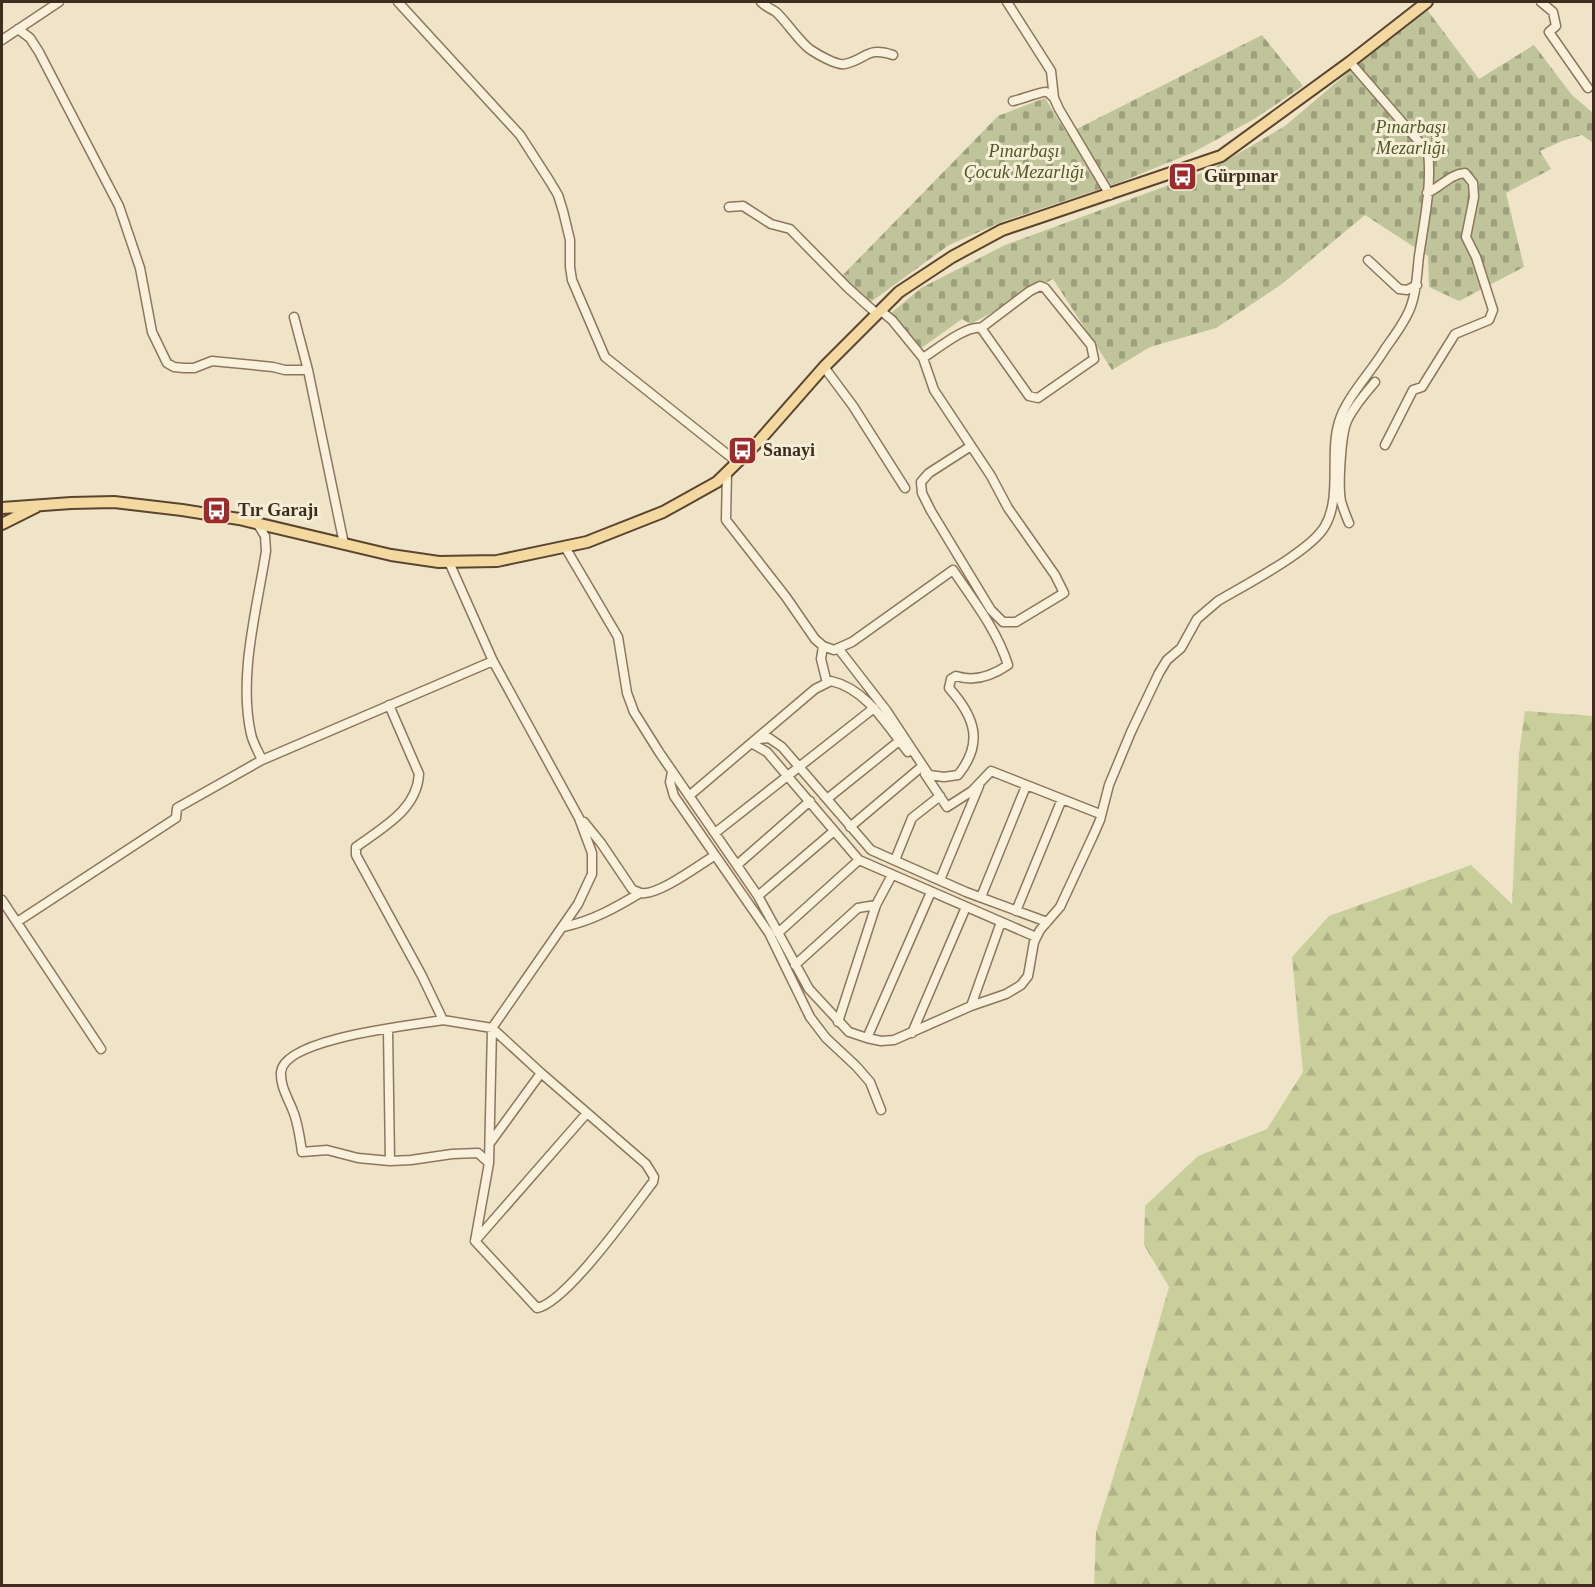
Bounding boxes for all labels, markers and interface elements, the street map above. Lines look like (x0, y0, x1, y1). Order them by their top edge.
park label: Pınarbaşı Mezarlığı (1374, 117, 1447, 158)
park label: Pınarbaşı Çocuk Mezarlığı (964, 141, 1084, 182)
bus stop icon: Gürpınar (1167, 160, 1199, 192)
place label: Gürpınar (1204, 166, 1278, 186)
bus stop icon: Sanayi (726, 434, 758, 466)
place label: Sanayi (763, 440, 815, 460)
bus stop icon: Tır Garajı (201, 494, 233, 526)
place label: Tır Garajı (238, 500, 318, 520)

